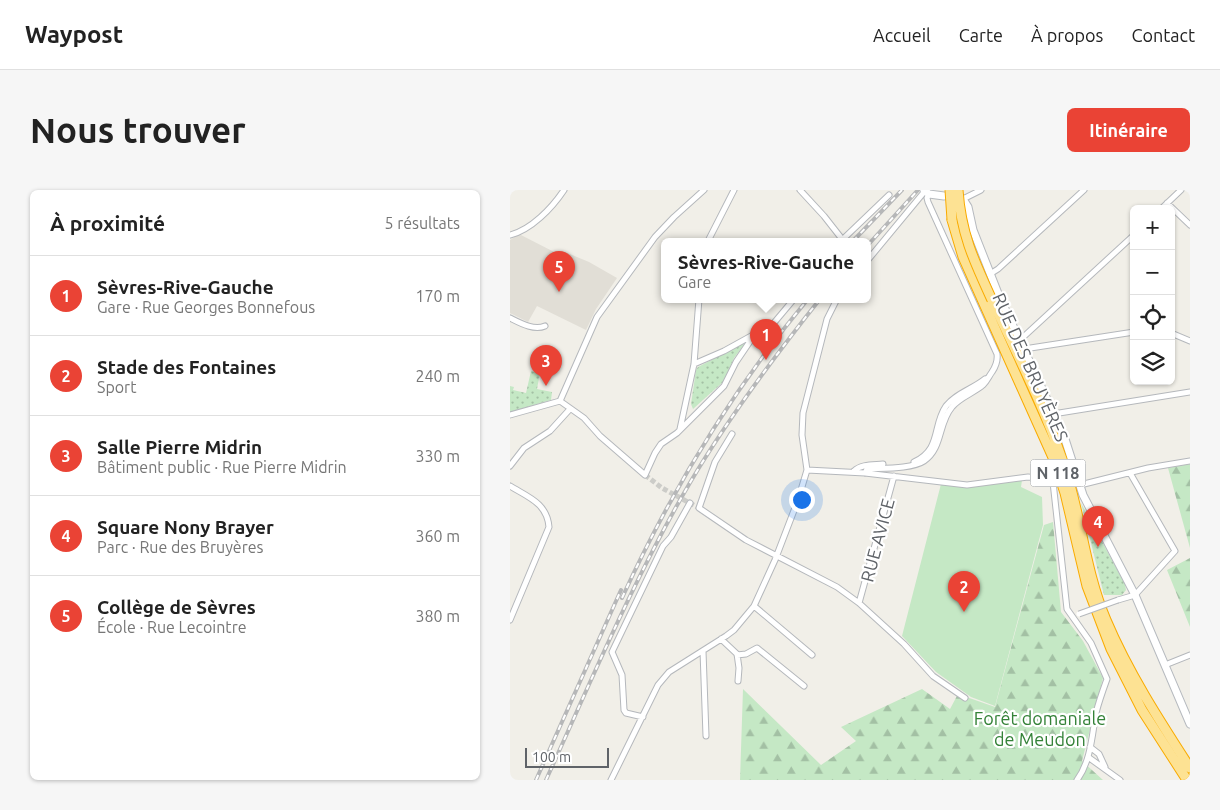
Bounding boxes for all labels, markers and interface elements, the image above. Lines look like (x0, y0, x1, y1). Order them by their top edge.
text: Waypost (25, 21, 123, 48)
text: Accueil (873, 25, 931, 45)
text: Carte (959, 25, 1003, 45)
text: À propos (1031, 25, 1103, 45)
text: Contact (1131, 25, 1195, 45)
button: Itinéraire (1067, 108, 1190, 152)
text: Nous trouver (30, 110, 246, 150)
map controls (1130, 205, 1175, 385)
button: + (1130, 205, 1175, 250)
text: À proximité (50, 211, 165, 235)
text: 5 résultats (384, 214, 460, 232)
popup (661, 238, 871, 303)
button: − (1130, 250, 1175, 295)
pin: 5 (543, 251, 575, 292)
text: Sèvres-Rive-Gauche (678, 251, 854, 273)
text: Gare (678, 273, 711, 291)
text: Sèvres-Rive-Gauche (97, 276, 274, 298)
text: 1 (61, 287, 71, 305)
text: 170 m (415, 287, 460, 305)
street label: RUE DES BRUYÈRES (989, 289, 1074, 444)
button: locate (1130, 295, 1175, 340)
text: Gare · Rue Georges Bonnefous (97, 298, 315, 316)
pin: 1 (750, 319, 782, 360)
button: layers (1130, 340, 1175, 385)
pin: 3 (530, 345, 562, 386)
text: Stade des Fontaines (97, 356, 276, 378)
text: 2 (61, 367, 71, 385)
text: 240 m (415, 367, 460, 385)
text: Sport (97, 378, 136, 396)
text: Salle Pierre Midrin (97, 436, 262, 458)
text: 3 (61, 447, 71, 465)
text: 330 m (415, 447, 460, 465)
text: Bâtiment public · Rue Pierre Midrin (97, 458, 347, 476)
road number: N 118 (1030, 460, 1086, 486)
your location (789, 487, 815, 513)
street label: RUE AVICE (856, 496, 898, 584)
pin: 4 (1082, 506, 1114, 547)
text: Square Nony Brayer (97, 516, 274, 538)
text: 4 (61, 527, 71, 545)
text: 360 m (415, 527, 460, 545)
text: Parc · Rue des Bruyères (97, 538, 263, 556)
pin: 2 (948, 571, 980, 612)
text: Collège de Sèvres (97, 596, 256, 618)
text: 5 (61, 607, 71, 625)
text: 380 m (415, 607, 460, 625)
text: École · Rue Lecointre (97, 618, 247, 636)
park label: Forêt domaniale de Meudon (974, 708, 1106, 749)
scale bar (525, 745, 609, 768)
text: 100 m (532, 749, 571, 765)

